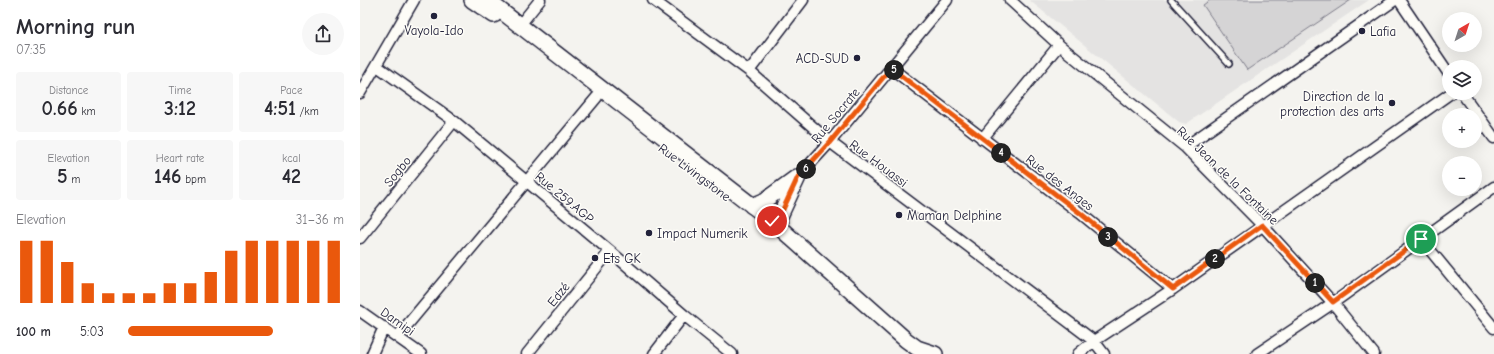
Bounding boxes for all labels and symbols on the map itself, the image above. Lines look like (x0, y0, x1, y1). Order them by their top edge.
marker: Vayola-Ido (429, 11, 439, 21)
north arrow (1442, 12, 1482, 52)
place label: Vayola-Ido (404, 23, 464, 38)
place label: Lafia (1370, 24, 1396, 39)
marker: Lafia (1357, 26, 1367, 36)
place label: ACD-SUD (796, 51, 849, 66)
marker: ACD-SUD (852, 53, 862, 63)
pin: 5 (884, 60, 904, 80)
street label: Rue Socrate (808, 84, 863, 146)
place label: Direction de la protection des arts (1280, 89, 1384, 119)
marker: Direction de la protection des arts (1387, 98, 1397, 108)
street label: Rue Jean de la Fontaine (1174, 123, 1282, 228)
street label: Rue Houassi (847, 137, 911, 190)
street label: Rue Livingstone (656, 140, 734, 205)
pin: 4 (991, 143, 1011, 163)
street label: Rue des Anges (1023, 151, 1097, 214)
street label: Sogbo (381, 153, 414, 190)
pin: 6 (796, 159, 816, 179)
street label: Rue 259.AGP (532, 168, 597, 226)
pin (755, 204, 789, 238)
place label: Maman Delphine (907, 208, 1002, 223)
marker: Maman Delphine (894, 210, 904, 220)
pin (1404, 222, 1438, 256)
place label: Impact Numerik (657, 226, 748, 241)
pin: 3 (1098, 227, 1118, 247)
marker: Impact Numerik (644, 228, 654, 238)
pin: 2 (1205, 249, 1225, 269)
place label: Ets GK (603, 251, 642, 266)
marker: Ets GK (590, 253, 600, 263)
pin: 1 (1305, 273, 1325, 293)
street label: Edzé (544, 279, 573, 309)
street label: Damipi (378, 304, 418, 339)

